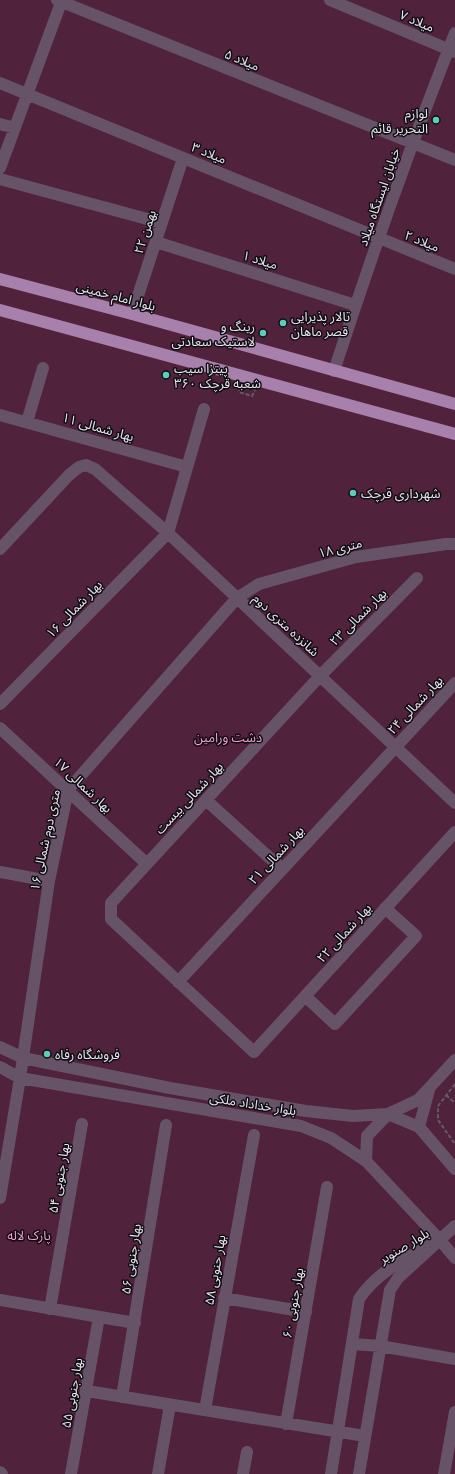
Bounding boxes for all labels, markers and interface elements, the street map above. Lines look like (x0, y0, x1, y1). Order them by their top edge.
street label: میلاد ۷ (397, 6, 437, 36)
street label: میلاد ۵ (222, 45, 262, 75)
place label: لوازم التحریر قائم (371, 105, 428, 139)
marker: لوازم التحریر قائم (431, 115, 441, 125)
street label: میلاد ۳ (189, 138, 229, 168)
street label: خیابان ایستگاه میلاد (354, 145, 404, 248)
street label: ۲۲ بهمن (130, 208, 160, 256)
street label: میلاد ۲ (402, 226, 442, 256)
street label: میلاد ۱ (240, 247, 280, 273)
street label: بلوار امام خمینی (74, 277, 158, 316)
place label: تالار پذیرایی قصر ماهان (291, 308, 350, 340)
place label: رینگ و لاستیک سعادتی (171, 318, 255, 350)
marker: تالار پذیرایی قصر ماهان (278, 318, 288, 328)
marker: رینگ و لاستیک سعادتی (258, 328, 268, 338)
place label: پیتزا سیب ۳۶۰ شعبه قرچک (174, 360, 261, 393)
marker: پیتزا سیب ۳۶۰ شعبه قرچک (161, 370, 171, 380)
street label: بهار شمالی ۱۱ (60, 409, 136, 445)
place label: شهرداری قرچک (361, 485, 440, 503)
marker: شهرداری قرچک (348, 488, 358, 498)
street label: ۱۸ متری (316, 534, 364, 562)
street label: بهار شمالی ۱۶ (42, 576, 106, 642)
street label: بهار شمالی ۲۳ (326, 585, 390, 649)
street label: شانزده متری دوم (248, 590, 323, 661)
street label: بهار شمالی ۲۴ (384, 672, 446, 738)
park label: دشت ورامین (194, 729, 262, 746)
street label: بهار شمالی ۱۷ (50, 754, 116, 816)
street label: بهار شمالی بیست (151, 758, 227, 838)
street label: ۱۶ متری دوم شمالی (26, 787, 65, 893)
street label: بهار شمالی ۲۱ (245, 822, 307, 888)
street label: بهار شمالی ۲۲ (313, 900, 375, 966)
place label: فروشگاه رفاه (55, 1046, 120, 1063)
marker: فروشگاه رفاه (42, 1049, 52, 1059)
street label: بلوار خداداد ملکی (208, 1089, 298, 1119)
street label: بهار جنوبی ۵۴ (44, 1142, 74, 1214)
street label: بهار جنوبی ۵۶ (117, 1223, 145, 1295)
street label: بلوار صنوبر (375, 1224, 432, 1268)
park label: پارک لاله (7, 1227, 51, 1245)
street label: بهار حنوبی ۵۸ (200, 1234, 230, 1306)
street label: بهار جنوبی ۶۰ (278, 1267, 308, 1339)
street label: بهار جنوبی ۵۵ (57, 1357, 87, 1429)

